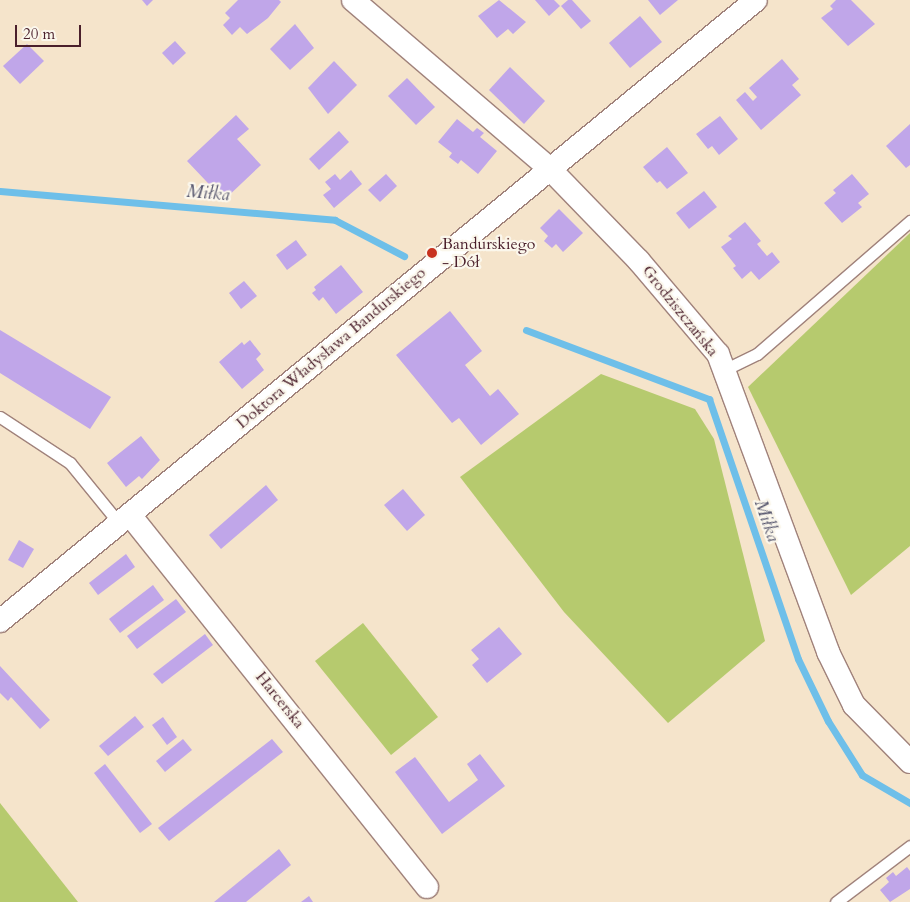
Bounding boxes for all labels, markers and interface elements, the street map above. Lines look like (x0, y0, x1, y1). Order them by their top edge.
scale bar (18, 15, 84, 47)
text: 20 m (23, 24, 55, 44)
water label: Miłka (186, 181, 230, 207)
place label: Bandurskiego - Dół (442, 234, 535, 272)
marker: Bandurskiego - Dół (426, 247, 438, 259)
street label: Grodziszczańska (638, 262, 722, 360)
street label: Doktora Władysława Bandurskiego (233, 263, 429, 433)
water label: Miłka (749, 497, 783, 545)
street label: Harcerska (251, 668, 309, 732)

